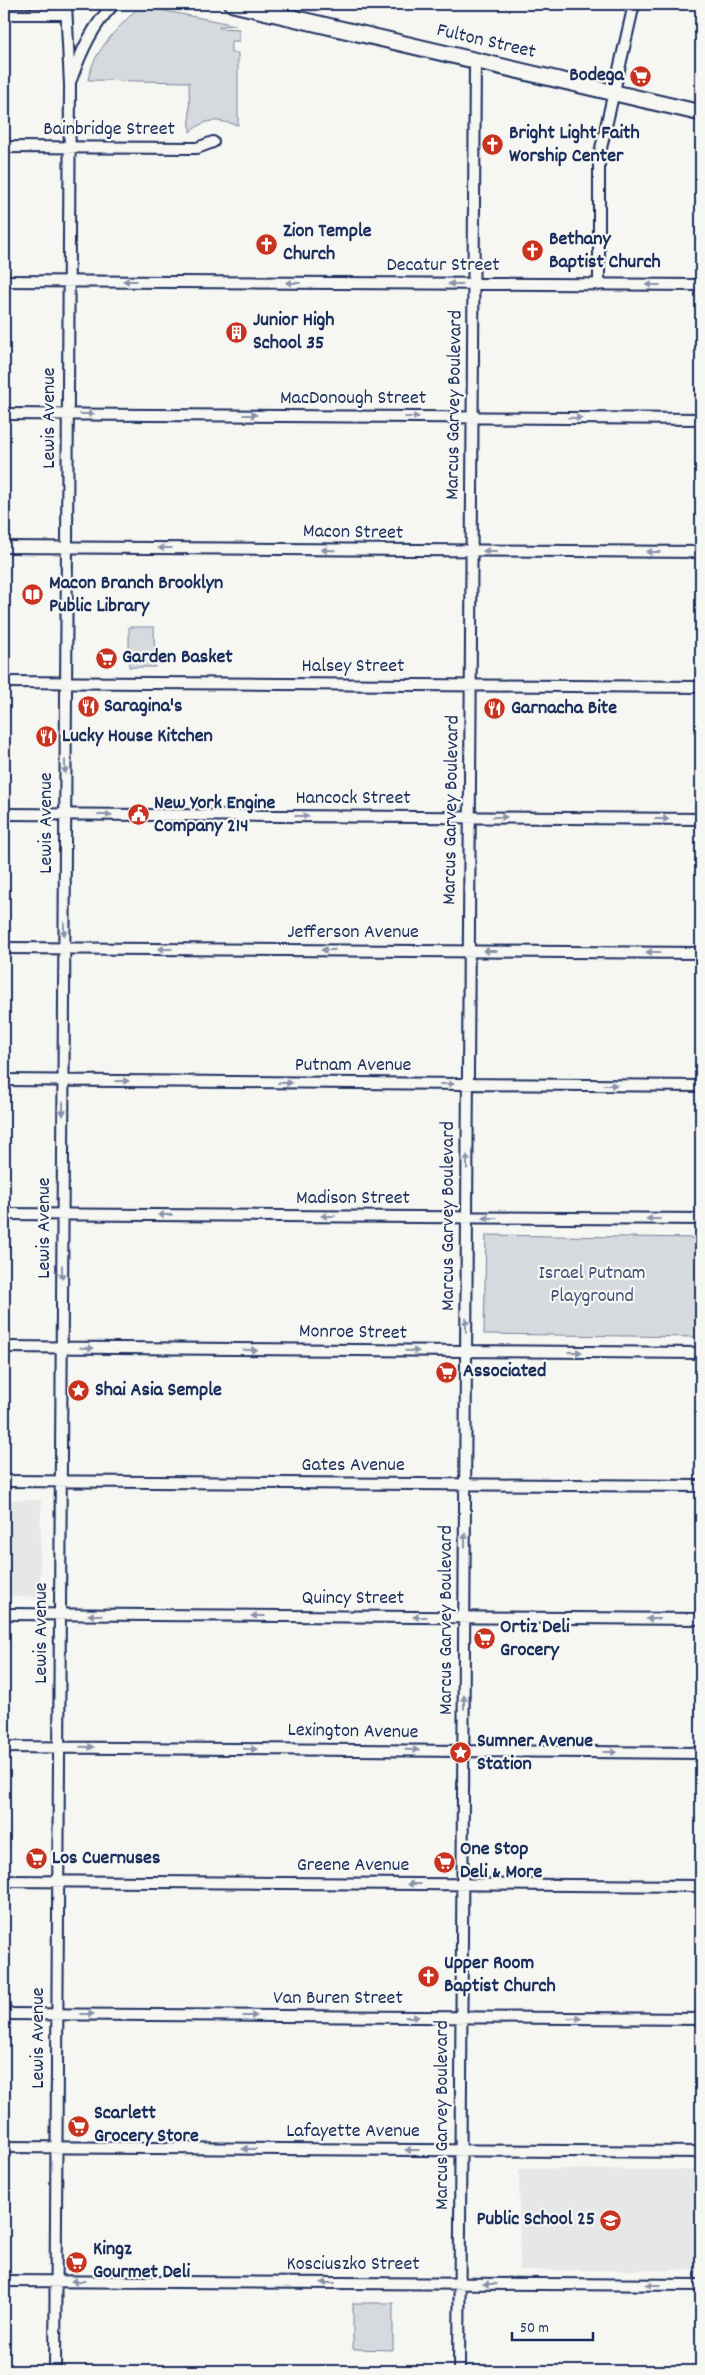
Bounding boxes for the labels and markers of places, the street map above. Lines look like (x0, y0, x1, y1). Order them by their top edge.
place label: Bodega (569, 62, 625, 90)
supermarket icon: Bodega (628, 64, 652, 88)
place label: Bright Light Faith Worship Center (509, 120, 640, 171)
church icon: Bright Light Faith Worship Center (481, 133, 505, 157)
place label: Zion Temple Church (283, 218, 372, 269)
place label: Bethany Baptist Church (549, 226, 661, 277)
church icon: Zion Temple Church (255, 232, 279, 256)
church icon: Bethany Baptist Church (521, 239, 545, 263)
place label: Junior High School 35 (253, 307, 335, 358)
building icon: Junior High School 35 (225, 320, 249, 344)
place label: Macon Branch Brooklyn Public Library (49, 570, 223, 621)
library icon: Macon Branch Brooklyn Public Library (21, 583, 45, 607)
place label: Garden Basket (122, 644, 233, 672)
supermarket icon: Garden Basket (94, 646, 118, 670)
place label: Saragina's (104, 693, 182, 721)
restaurant icon: Saragina's (76, 695, 100, 719)
place label: Garnacha Bite (511, 695, 617, 723)
restaurant icon: Garnacha Bite (483, 697, 507, 721)
place label: Lucky House Kitchen (62, 723, 213, 751)
restaurant icon: Lucky House Kitchen (34, 725, 58, 749)
place label: New York Engine Company 214 (154, 790, 276, 841)
public building icon: New York Engine Company 214 (126, 803, 150, 827)
place label: Associated (463, 1358, 546, 1386)
supermarket icon: Associated (435, 1360, 459, 1384)
place label: Shai Asia Semple (95, 1377, 222, 1405)
place icon: Shai Asia Semple (67, 1379, 91, 1403)
place label: Ortiz Deli Grocery (500, 1614, 570, 1665)
supermarket icon: Ortiz Deli Grocery (472, 1627, 496, 1651)
place label: Sumner Avenue Station (477, 1728, 593, 1779)
place icon: Sumner Avenue Station (449, 1741, 473, 1765)
place label: One Stop Deli & More (460, 1836, 543, 1887)
place label: Los Cuernuses (52, 1845, 160, 1873)
supermarket icon: Los Cuernuses (24, 1847, 48, 1871)
supermarket icon: One Stop Deli & More (432, 1850, 456, 1874)
place label: Upper Room Baptist Church (444, 1950, 556, 2001)
church icon: Upper Room Baptist Church (416, 1964, 440, 1988)
place label: Scarlett Grocery Store (94, 2100, 199, 2151)
supermarket icon: Scarlett Grocery Store (66, 2114, 90, 2138)
place label: Public School 25 (476, 2206, 595, 2234)
school or university icon: Public School 25 (599, 2208, 623, 2232)
place label: Kingz Gourmet Deli (93, 2236, 190, 2287)
supermarket icon: Kingz Gourmet Deli (65, 2250, 89, 2274)

